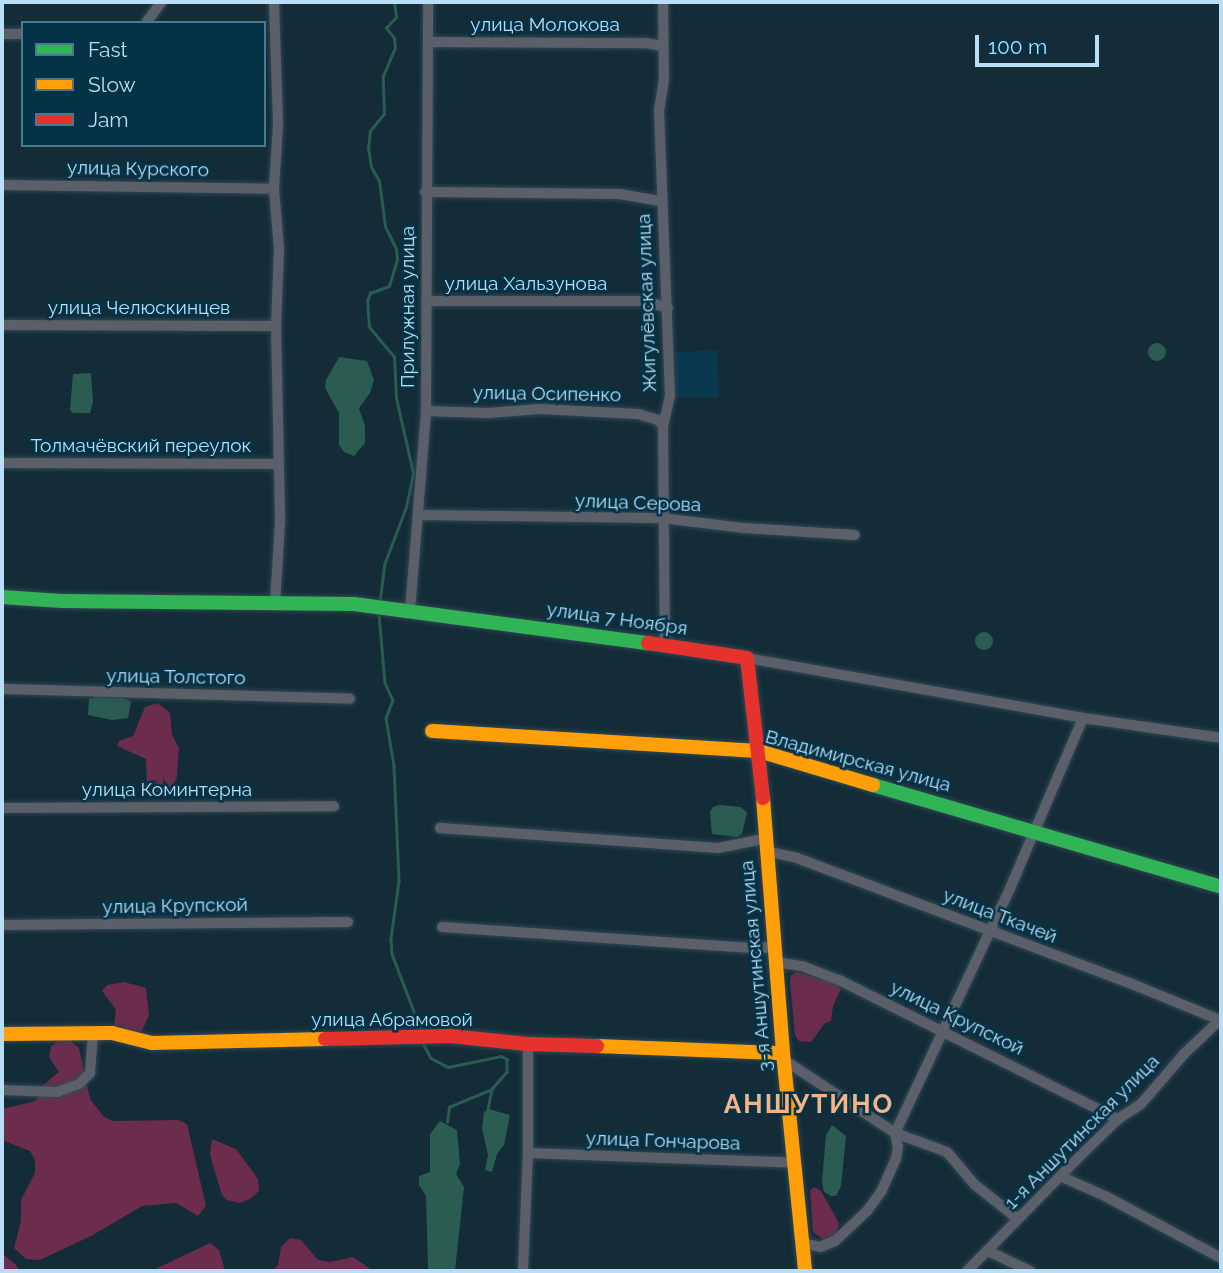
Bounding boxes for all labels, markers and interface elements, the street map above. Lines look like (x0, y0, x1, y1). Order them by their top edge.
street label: улица Молокова (470, 14, 620, 36)
legend (21, 21, 266, 147)
scale bar (978, 21, 1102, 65)
text: 100 m (988, 34, 1047, 59)
text: Fast (88, 37, 128, 62)
text: Slow (88, 72, 136, 97)
text: Jam (88, 107, 129, 132)
street label: улица Курского (67, 156, 209, 182)
street label: Жигулёвская улица (632, 213, 662, 393)
street label: Прилужная улица (397, 226, 419, 388)
street label: улица Хальзунова (445, 273, 607, 295)
street label: улица Челюскинцев (48, 297, 230, 319)
street label: улица Осипенко (473, 381, 621, 407)
street label: Толмачёвский переулок (31, 435, 251, 457)
street label: улица Серова (574, 489, 702, 517)
street label: улица 7 Ноября (545, 598, 689, 640)
street label: улица Толстого (106, 664, 246, 690)
street label: Владимирская улица (763, 725, 953, 797)
street label: улица Коминтерна (82, 779, 252, 801)
street label: 3-я Аншутинская улица (735, 859, 777, 1073)
street label: улица Ткачей (939, 884, 1061, 948)
street label: улица Крупской (102, 893, 248, 919)
street label: улица Крупской (887, 976, 1027, 1060)
street label: улица Абрамовой (311, 1009, 473, 1031)
street label: 1-я Аншутинская улица (1000, 1050, 1164, 1214)
district label: АНШУТИНО (725, 1089, 893, 1121)
street label: улица Гончарова (585, 1127, 741, 1155)

